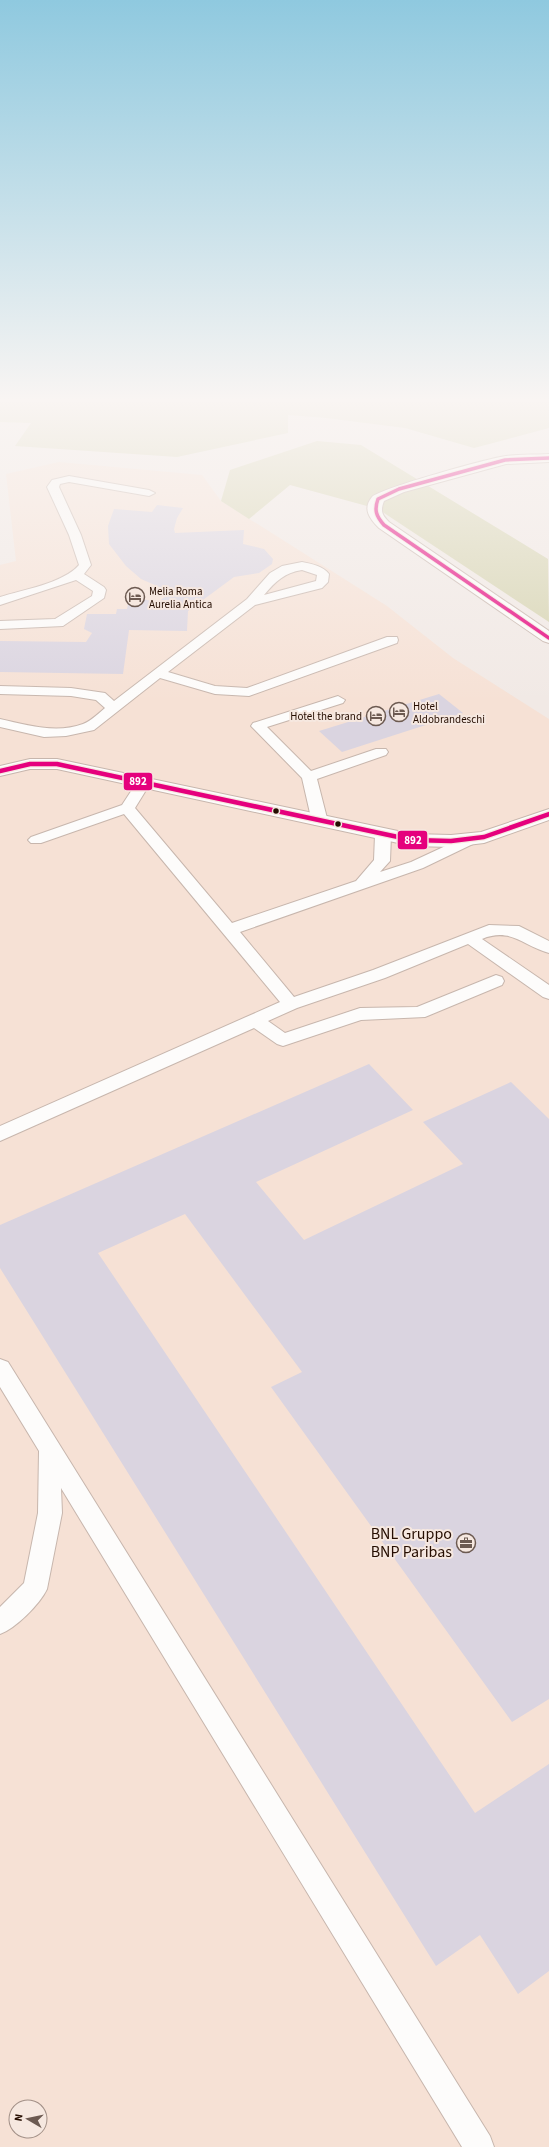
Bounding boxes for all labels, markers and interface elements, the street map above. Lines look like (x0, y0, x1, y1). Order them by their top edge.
place label: Melia Roma Aurelia Antica (149, 584, 212, 612)
hotel icon: Melia Roma Aurelia Antica (124, 586, 146, 608)
place label: Hotel Aldobrandeschi (413, 699, 485, 727)
hotel icon: Hotel Aldobrandeschi (388, 701, 410, 723)
hotel icon: Hotel the brand (365, 705, 387, 727)
place label: Hotel the brand (290, 709, 362, 724)
line badge: 892 (123, 772, 153, 791)
text: 892 (129, 774, 147, 789)
unlabelled marker (271, 806, 281, 816)
unlabelled marker (333, 819, 343, 829)
line badge: 892 (397, 830, 428, 850)
text: 892 (404, 833, 422, 848)
place label: BNL Gruppo BNP Paribas (371, 1523, 452, 1563)
office icon: BNL Gruppo BNP Paribas (455, 1532, 477, 1554)
north arrow (8, 2099, 48, 2139)
text: N (11, 2113, 27, 2122)

